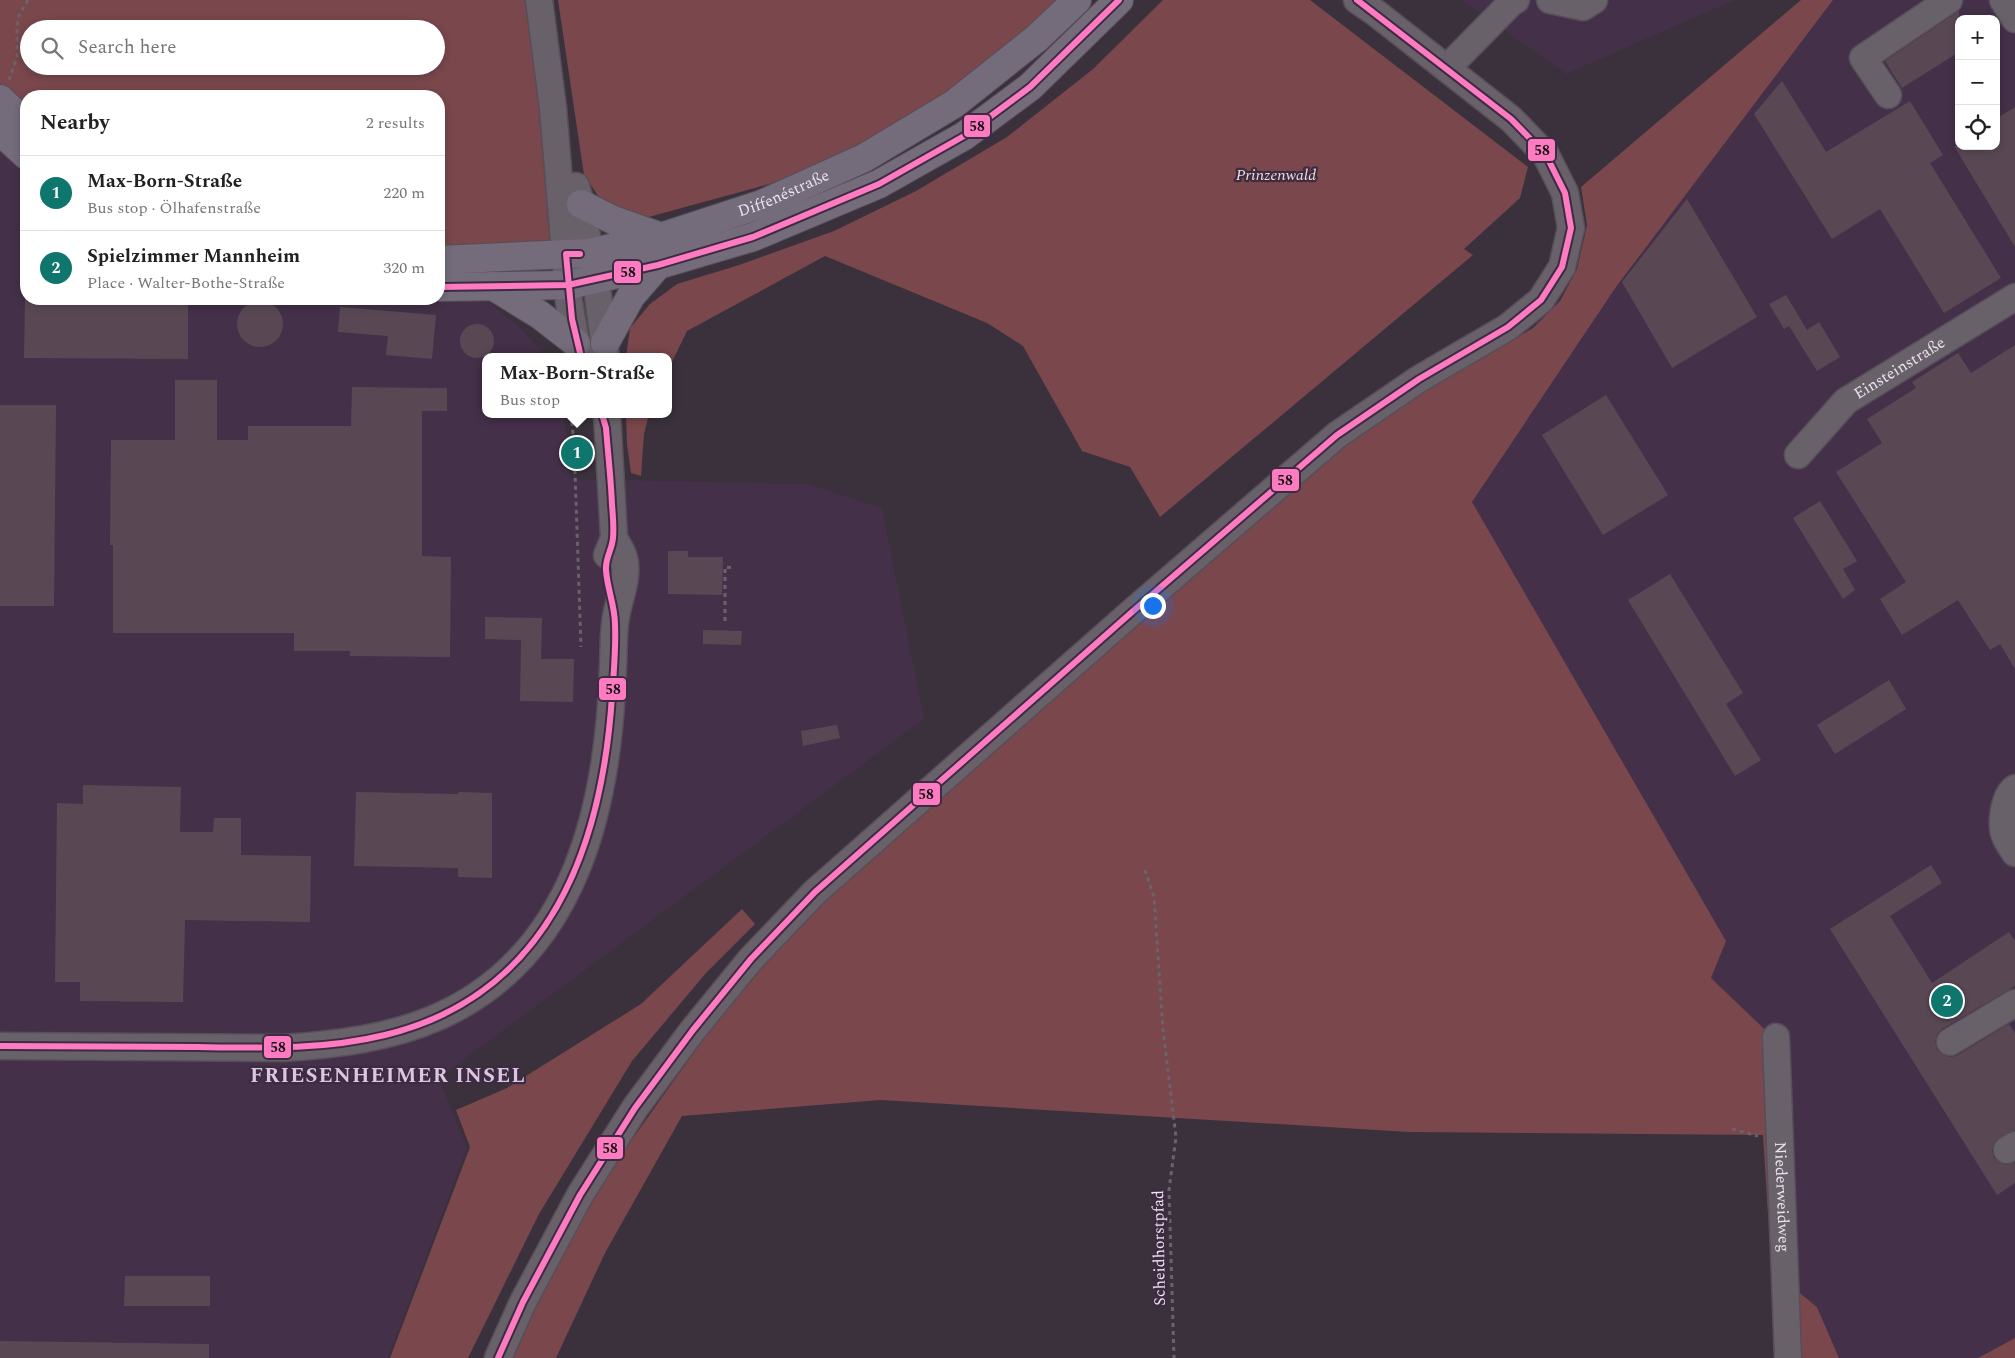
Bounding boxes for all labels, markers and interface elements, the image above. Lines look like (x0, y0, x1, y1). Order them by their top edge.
map controls (1955, 15, 2000, 150)
button: + (1955, 15, 2000, 60)
search box (20, 20, 445, 75)
text: Search here (78, 33, 177, 62)
icon: search (38, 34, 66, 62)
button: − (1955, 60, 2000, 105)
button: locate (1955, 105, 2000, 150)
text: Nearby (40, 107, 110, 139)
text: 2 results (366, 111, 425, 135)
line badge: 58 (963, 114, 991, 138)
text: 58 (969, 116, 985, 137)
line badge: 58 (1527, 138, 1556, 162)
text: 58 (1534, 140, 1550, 161)
street label: Diffenéstraße (735, 163, 833, 223)
park label: Prinzenwald (1236, 163, 1316, 187)
text: Max-Born-Straße (87, 167, 242, 196)
text: 1 (52, 181, 60, 205)
text: 220 m (383, 181, 425, 205)
text: Bus stop · Ölhafenstraße (87, 196, 261, 220)
text: Spielzimmer Mannheim (87, 242, 300, 271)
text: 2 (52, 256, 60, 280)
text: 320 m (383, 256, 425, 280)
line badge: 58 (613, 260, 642, 284)
text: 58 (620, 262, 636, 283)
text: Place · Walter-Bothe-Straße (87, 271, 285, 295)
street label: Einsteinstraße (1849, 331, 1950, 405)
popup (482, 353, 672, 418)
text: Max-Born-Straße (499, 359, 655, 388)
text: Bus stop (499, 388, 560, 412)
pin: 1 (561, 434, 593, 472)
line badge: 58 (1271, 468, 1300, 492)
text: 58 (1277, 470, 1293, 491)
your location (1140, 593, 1166, 619)
line badge: 58 (598, 677, 627, 701)
text: 58 (605, 679, 621, 700)
line badge: 58 (912, 782, 941, 806)
text: 58 (918, 784, 934, 805)
pin: 2 (1931, 982, 1963, 1020)
line badge: 58 (263, 1035, 292, 1059)
text: 58 (270, 1037, 286, 1058)
district label: FRIESENHEIMER INSEL (250, 1060, 526, 1092)
line badge: 58 (596, 1136, 624, 1160)
text: 58 (602, 1138, 618, 1159)
street label: Niederweidweg (1768, 1141, 1796, 1253)
street label: Scheidhorstpfad (1146, 1190, 1172, 1306)

